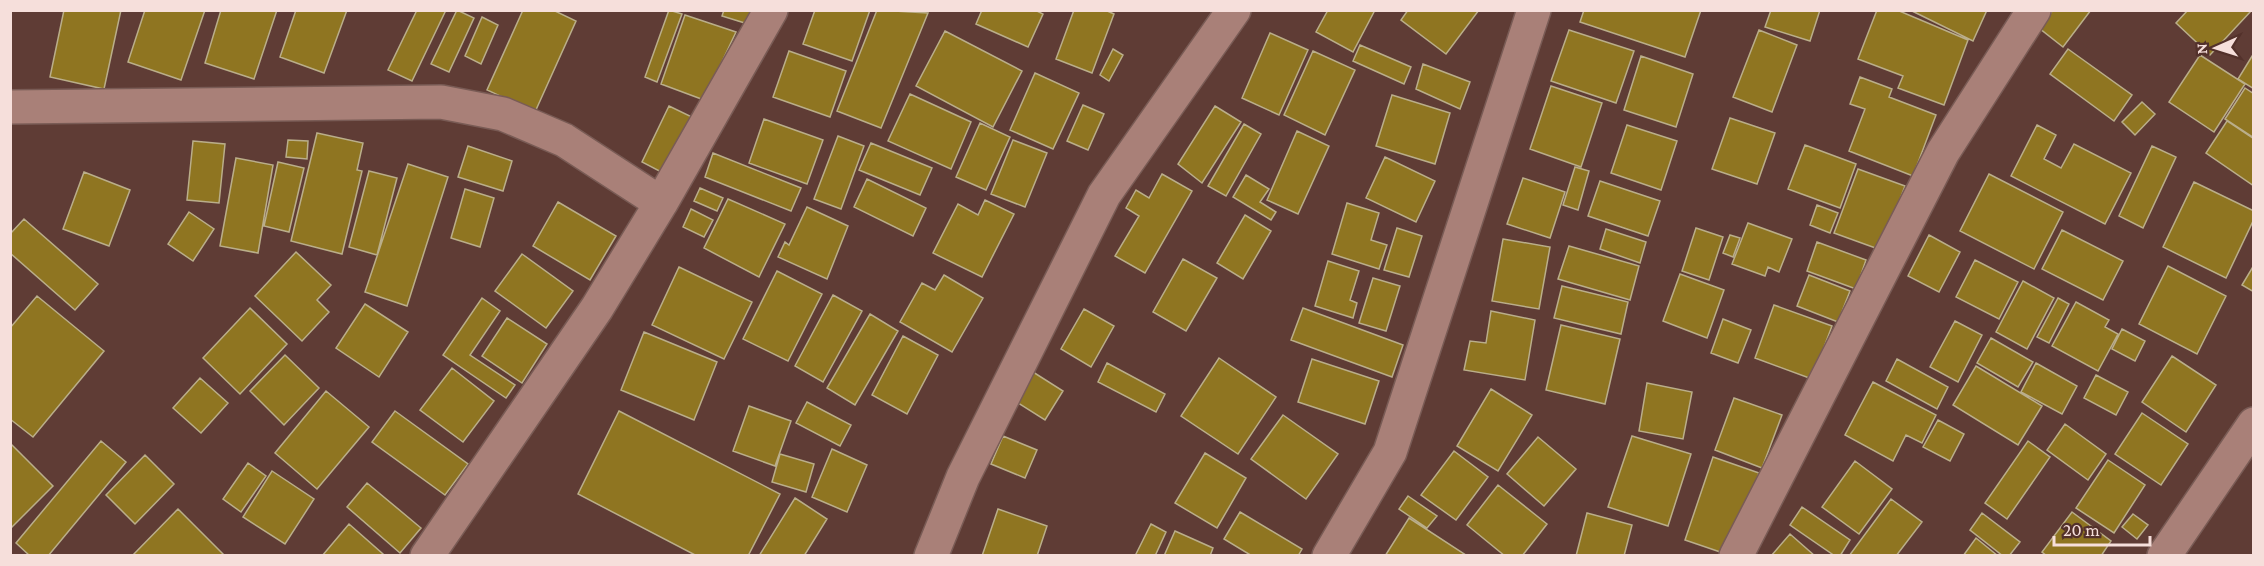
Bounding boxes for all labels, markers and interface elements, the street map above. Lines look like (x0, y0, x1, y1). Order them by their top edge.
north arrow (2186, 18, 2246, 78)
text: N (2193, 43, 2210, 55)
scale bar (2054, 509, 2150, 547)
text: 20 m (2063, 520, 2100, 540)

